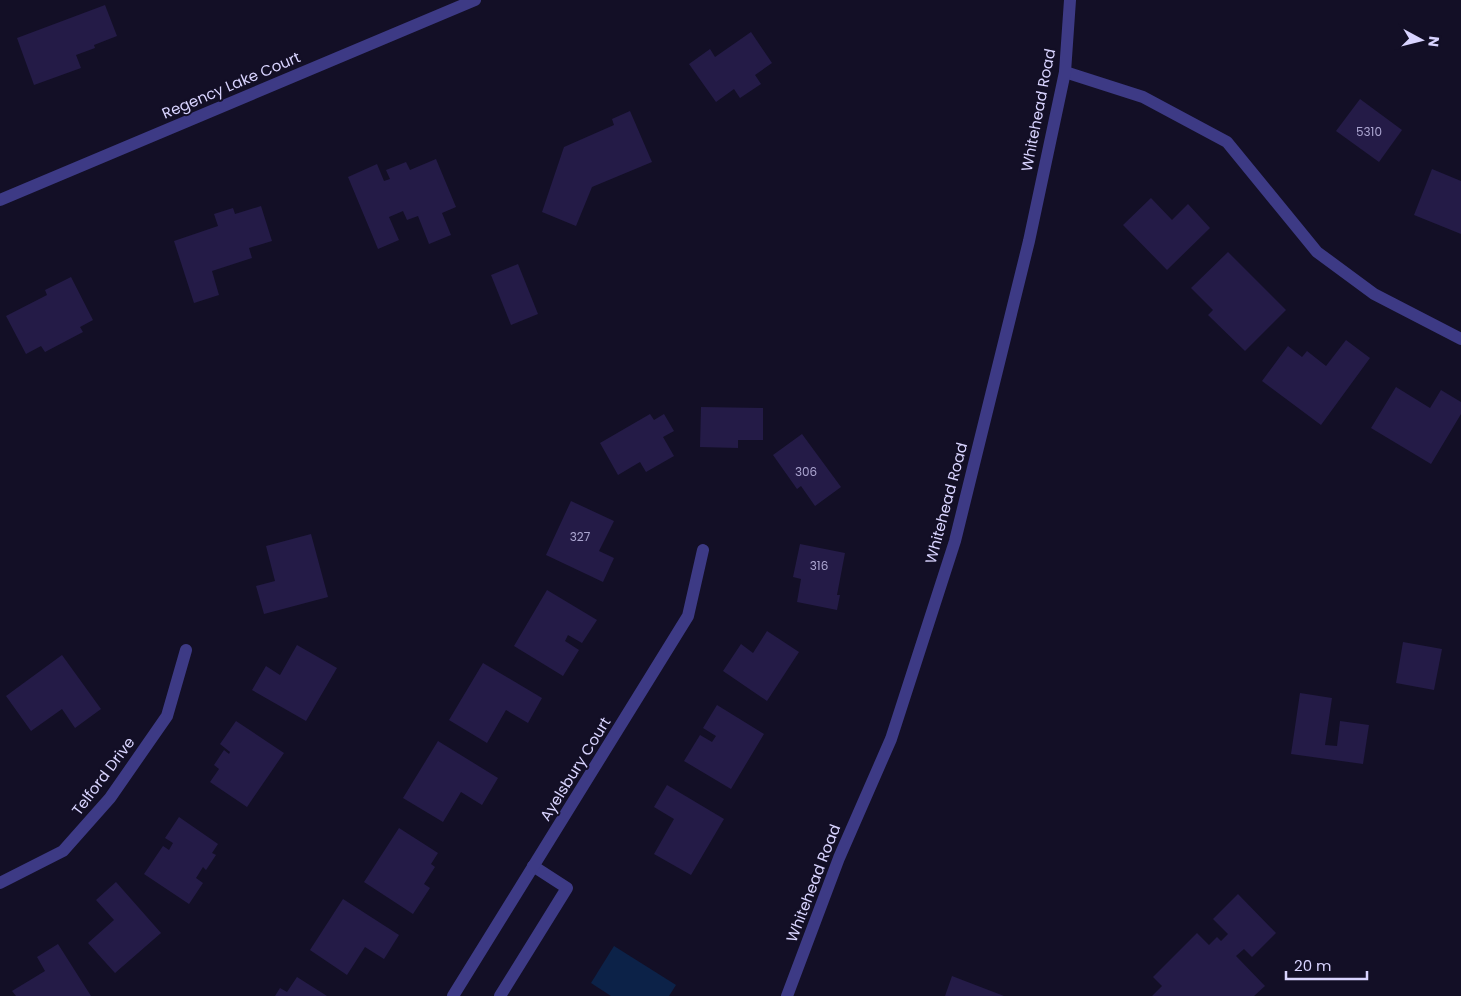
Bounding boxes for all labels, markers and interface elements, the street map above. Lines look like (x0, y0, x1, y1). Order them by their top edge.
north arrow (1396, 15, 1446, 65)
text: N (1423, 35, 1444, 48)
street label: Regency Lake Court (159, 46, 303, 124)
street label: Whitehead Road (1016, 47, 1060, 173)
house number: 5310 (1356, 123, 1382, 140)
street label: Whitehead Road (920, 440, 972, 566)
house number: 306 (795, 463, 817, 480)
house number: 327 (570, 528, 591, 545)
house number: 316 (810, 557, 828, 574)
street label: Ayelsbury Court (535, 713, 615, 825)
street label: Telford Drive (67, 733, 139, 819)
street label: Whitehead Road (781, 821, 845, 945)
scale bar (1286, 948, 1367, 980)
text: 20 m (1294, 955, 1332, 976)

